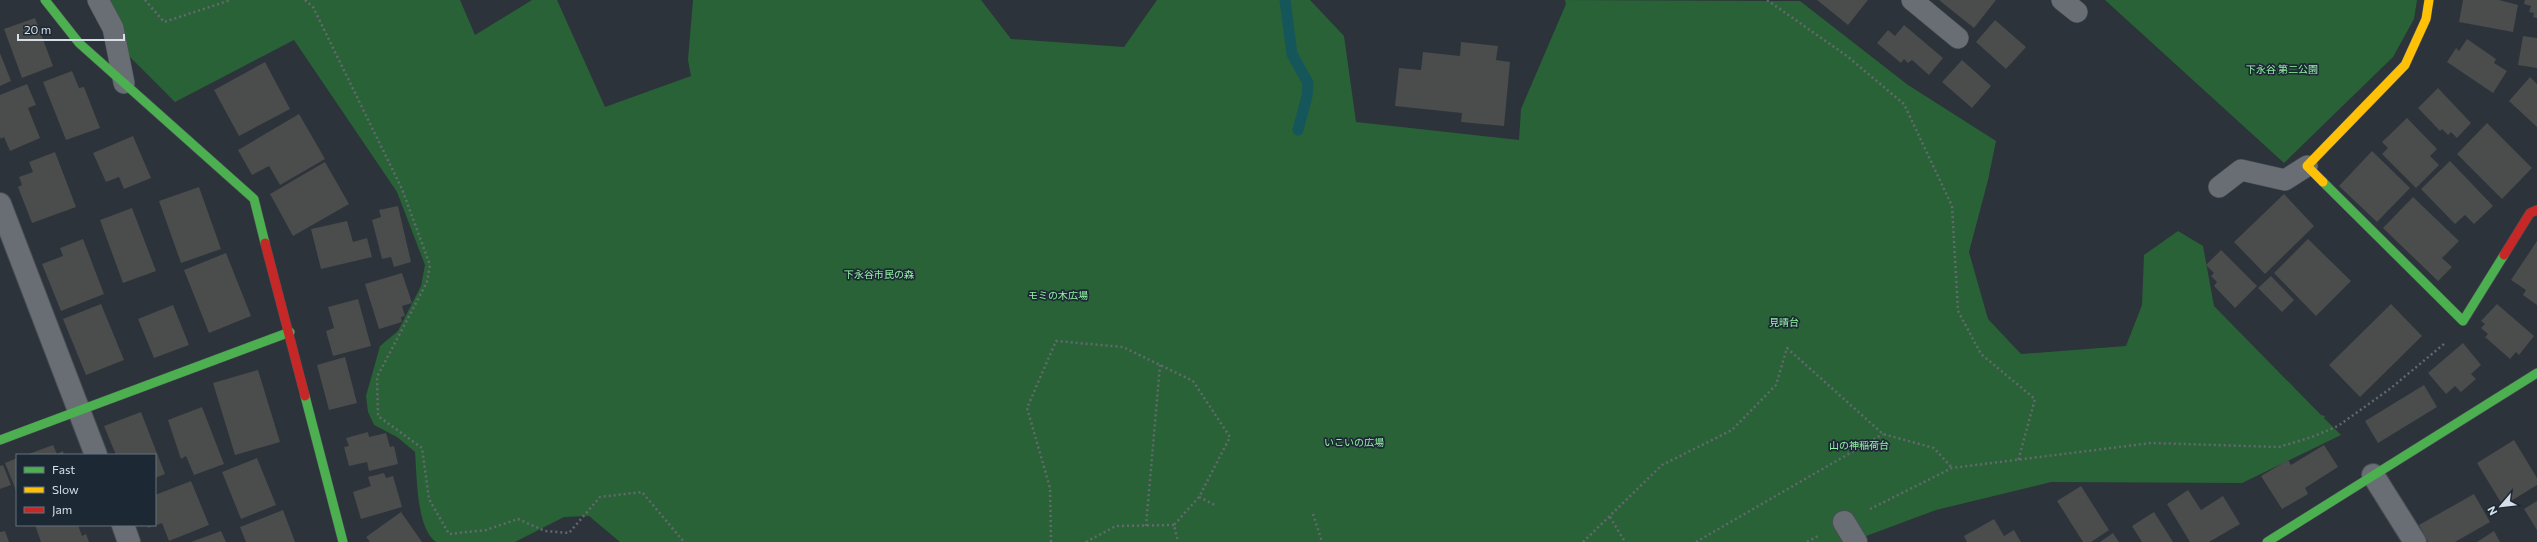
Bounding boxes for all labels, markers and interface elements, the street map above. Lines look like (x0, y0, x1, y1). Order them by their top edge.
scale bar (18, 16, 124, 42)
text: 20 m (24, 22, 51, 36)
park label: 下永谷 第二公園 (2246, 63, 2318, 75)
park label: 下永谷市民の森 (844, 268, 914, 280)
park label: モミの木広場 (1028, 289, 1088, 301)
park label: 見晴台 (1769, 316, 1799, 328)
park label: いこいの広場 (1324, 436, 1384, 448)
park label: 山の神稲荷台 (1829, 439, 1889, 451)
legend (16, 454, 156, 526)
text: Fast (52, 462, 75, 476)
text: Slow (52, 482, 79, 496)
north arrow (2481, 486, 2521, 526)
text: Jam (52, 502, 72, 517)
text: N (2484, 504, 2499, 518)

